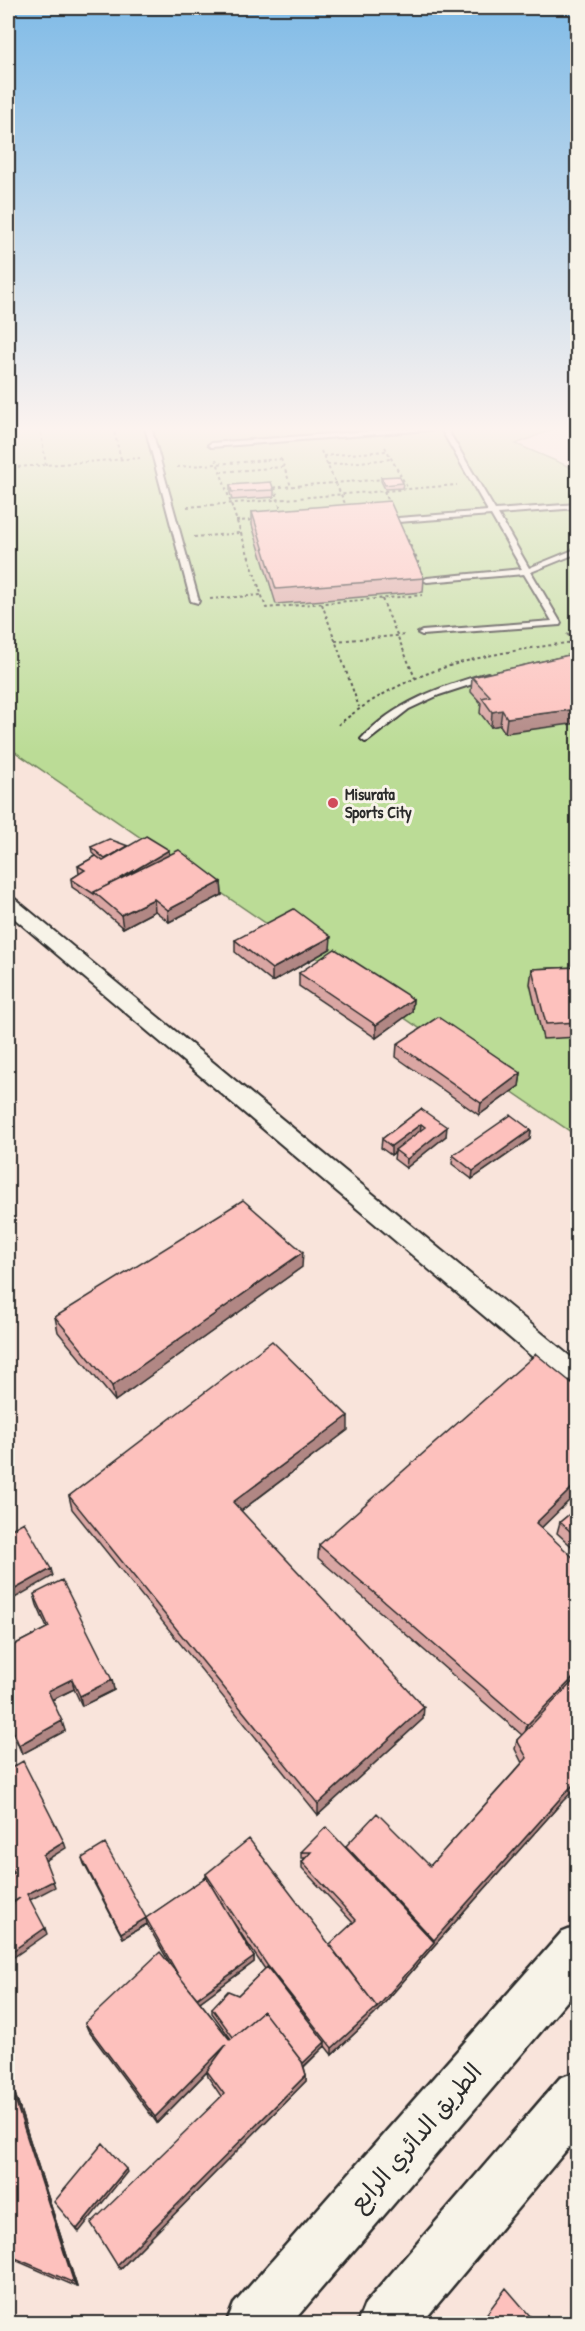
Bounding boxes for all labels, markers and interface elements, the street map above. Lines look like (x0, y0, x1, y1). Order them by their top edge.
place label: Misurata Sports City (345, 783, 412, 824)
marker: Misurata Sports City (326, 796, 340, 810)
street label: الطريق الدائري الرابع (341, 2056, 490, 2219)

